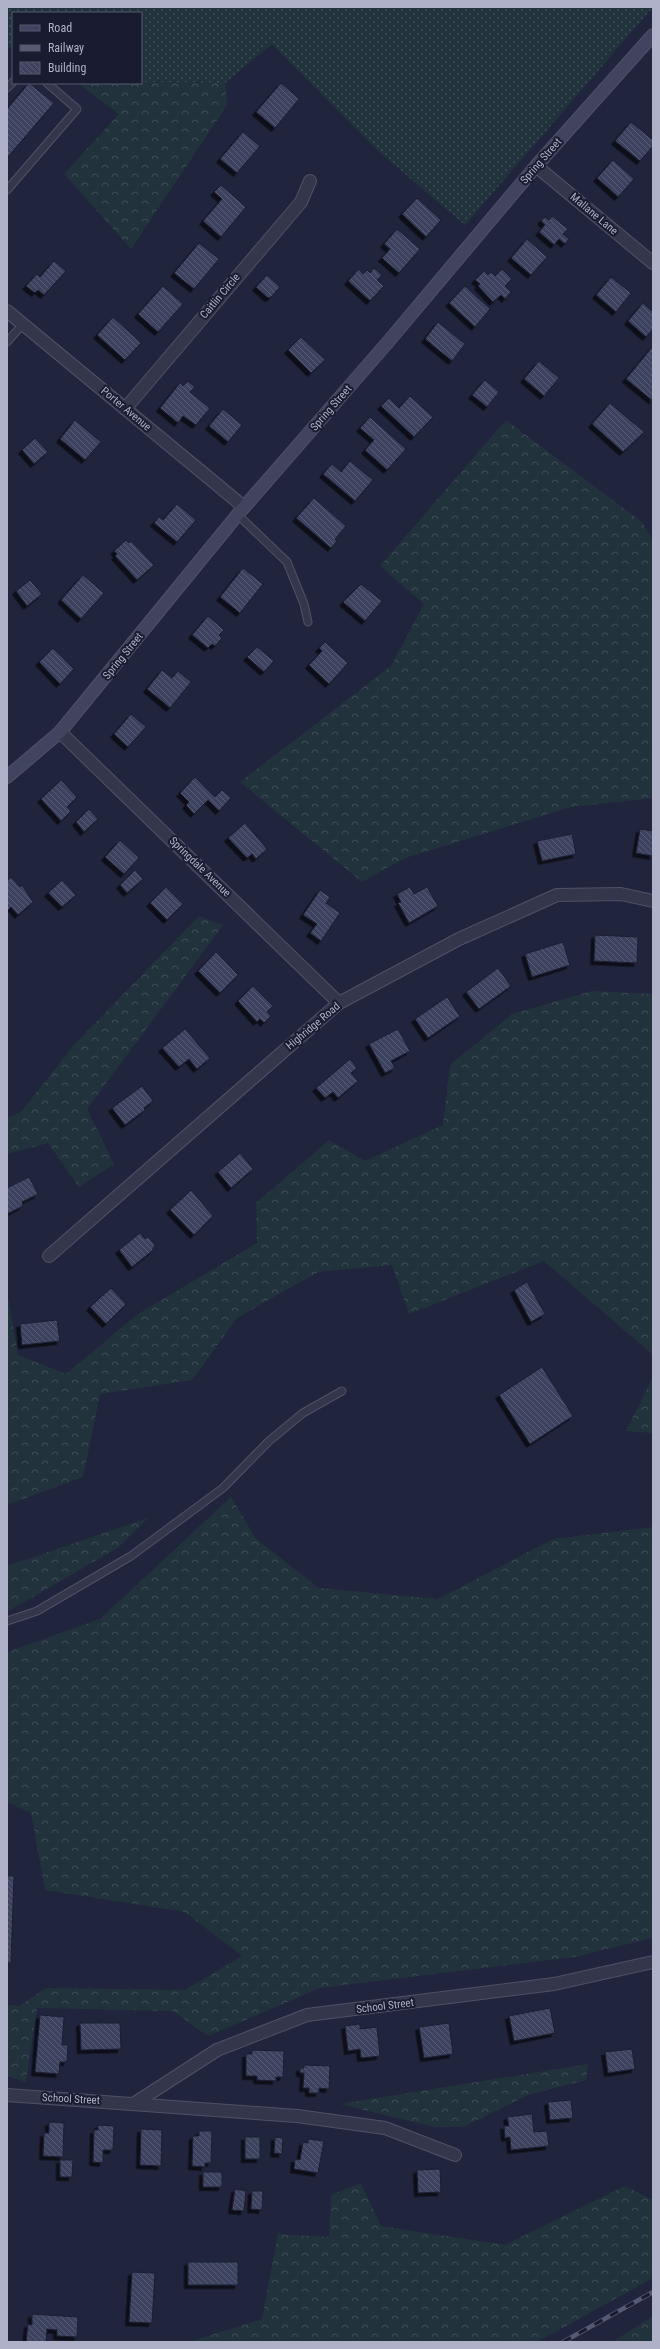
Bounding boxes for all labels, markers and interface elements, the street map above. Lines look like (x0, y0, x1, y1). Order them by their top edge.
legend (12, 12, 142, 84)
text: Road (48, 21, 72, 35)
text: Railway (48, 41, 84, 55)
text: Building (48, 61, 86, 75)
street label: Spring Street (518, 136, 564, 186)
street label: Mallane Lane (568, 190, 620, 238)
street label: Caitlin Circle (197, 271, 243, 321)
street label: Spring Street (308, 383, 354, 433)
street label: Porter Avenue (98, 384, 154, 434)
street label: Spring Street (100, 630, 146, 682)
street label: Springdale Avenue (167, 834, 233, 900)
street label: Highridge Road (283, 1000, 343, 1052)
street label: School Street (355, 1996, 415, 2016)
street label: School Street (42, 2091, 100, 2107)

